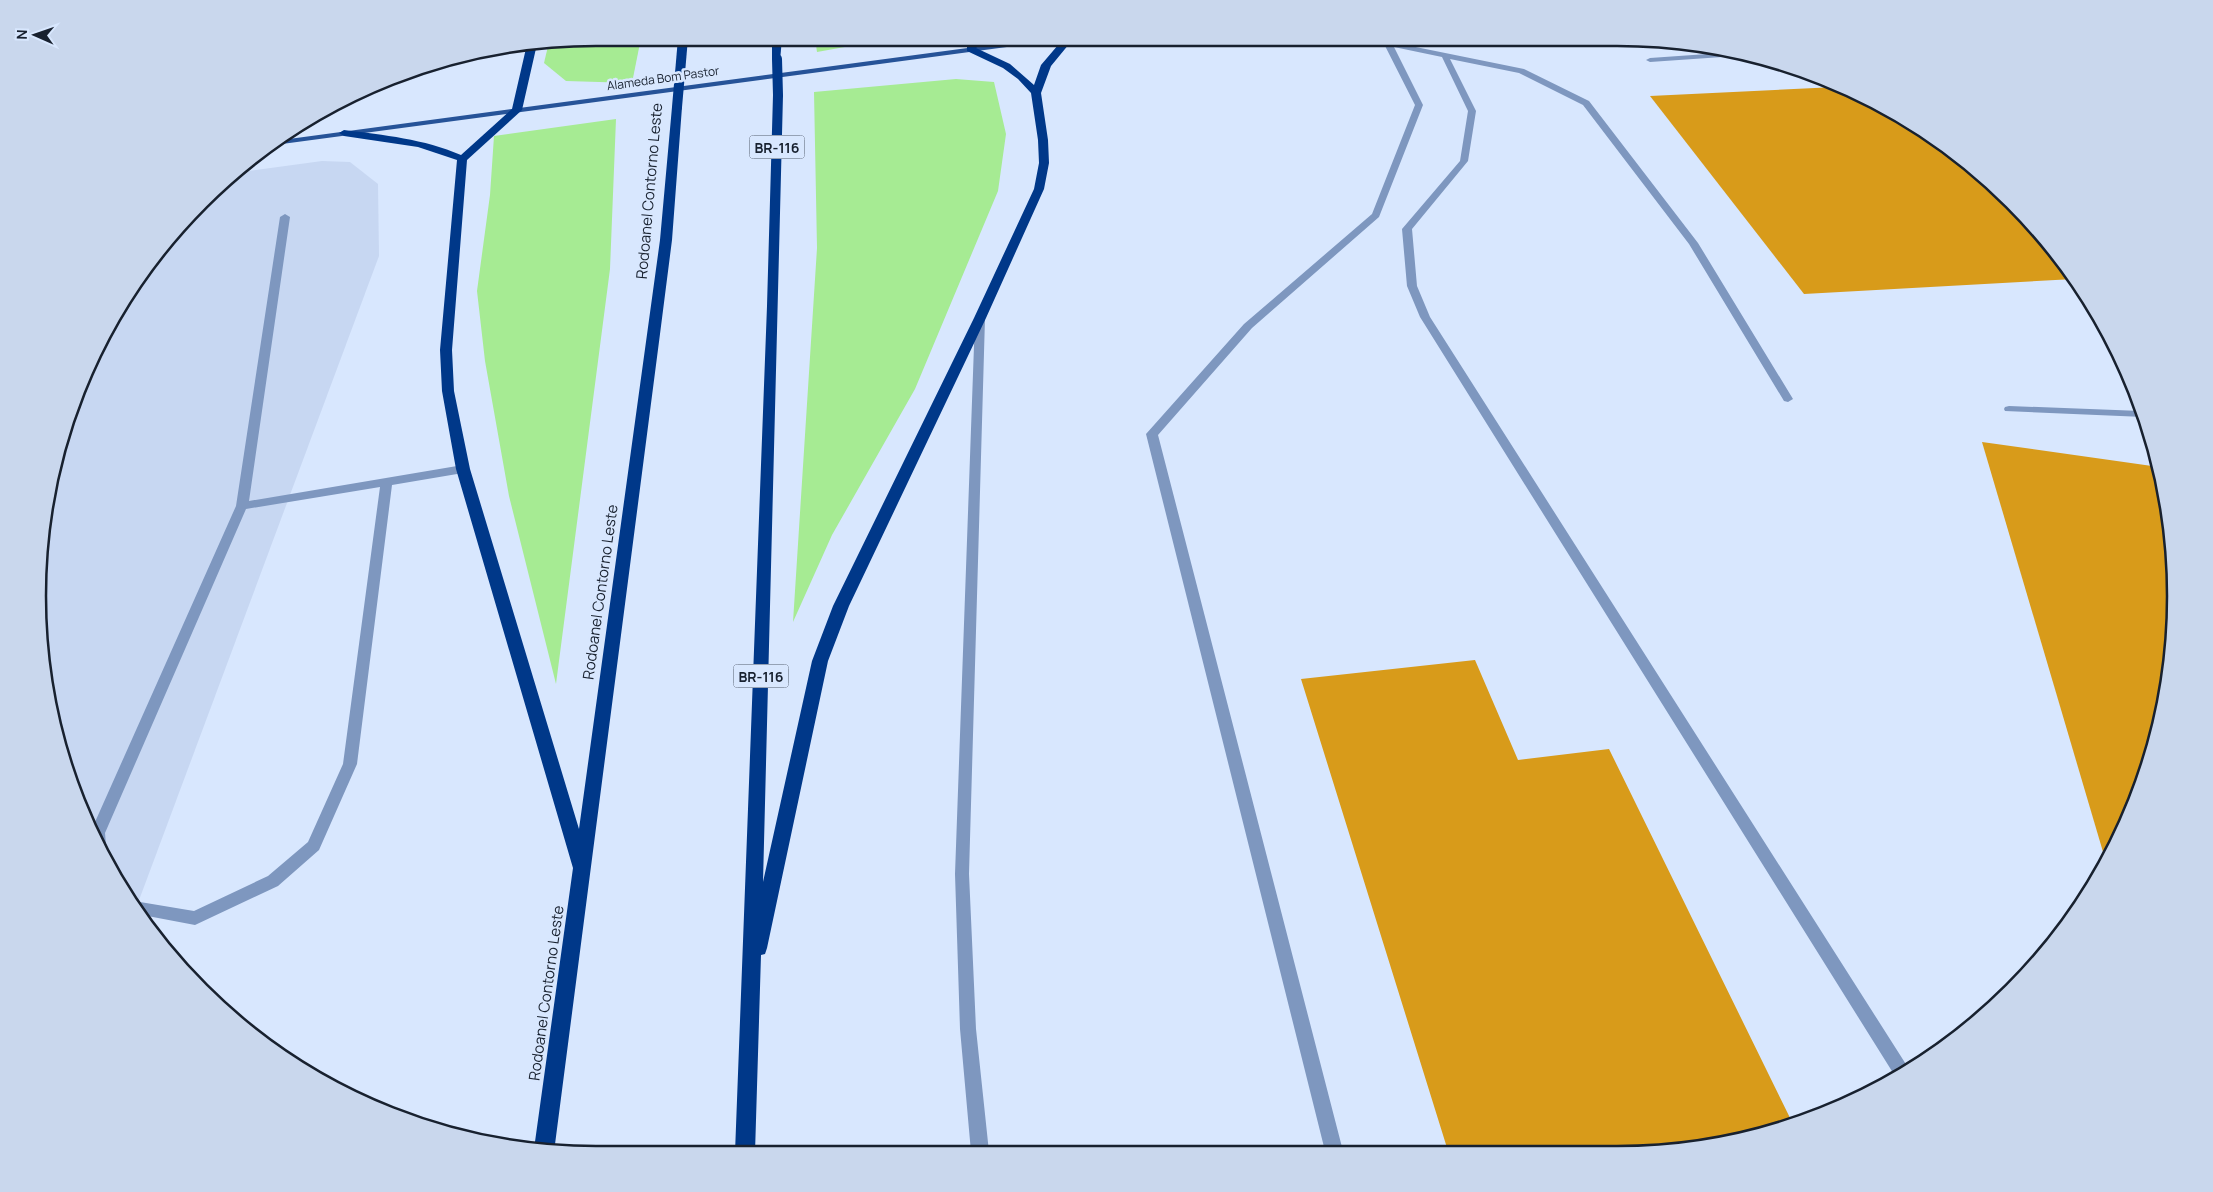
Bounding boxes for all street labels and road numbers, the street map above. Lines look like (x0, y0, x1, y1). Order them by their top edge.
street label: Alameda Bom Pastor (606, 62, 721, 94)
street label: Rodoanel Contorno Leste (631, 102, 667, 280)
road number: BR-116 (750, 136, 804, 158)
street label: Rodoanel Contorno Leste (577, 503, 623, 681)
road number: BR-116 (734, 664, 788, 688)
street label: Rodoanel Contorno Leste (523, 904, 569, 1082)

